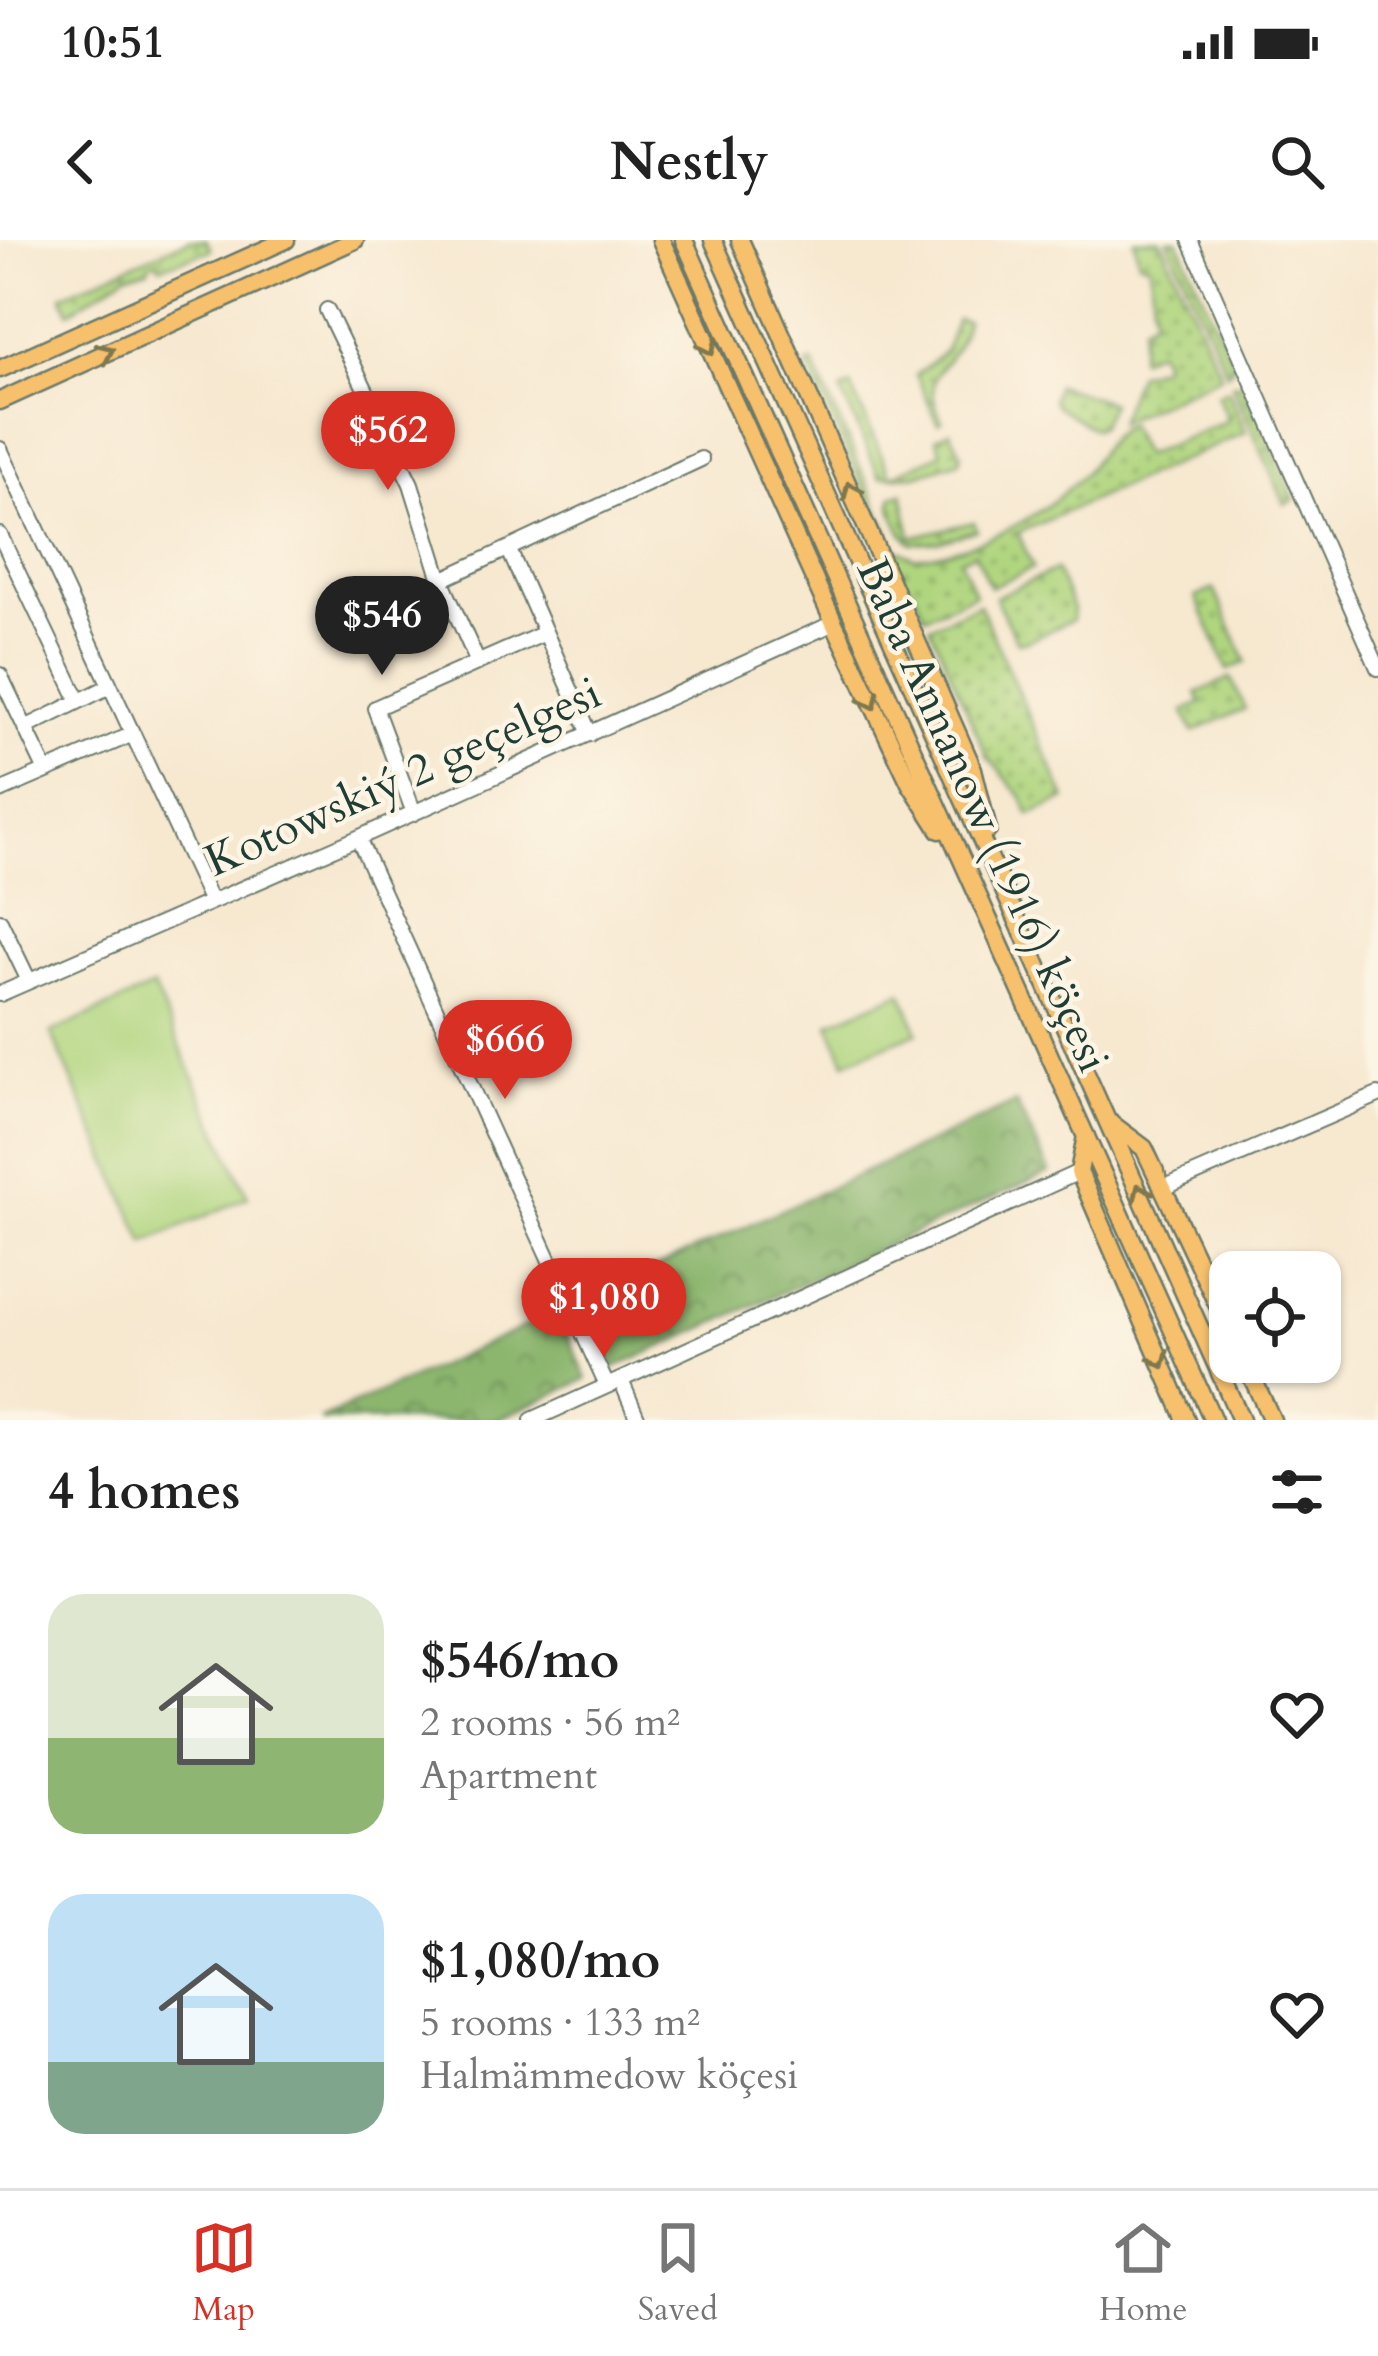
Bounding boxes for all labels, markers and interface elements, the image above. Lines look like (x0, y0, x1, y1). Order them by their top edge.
text: 10:51 (60, 12, 165, 73)
text: Nestly (609, 126, 769, 199)
icon: back (48, 129, 114, 195)
icon: search (1264, 129, 1330, 195)
one-way arrow (695, 335, 719, 356)
one-way arrow (94, 343, 116, 366)
pin: $562 (317, 391, 459, 493)
text: $562 (348, 403, 428, 456)
one-way arrow (841, 480, 865, 502)
street label: Baba Annanow (1916) köçesi (842, 548, 1124, 1082)
pin: $546 (311, 576, 453, 678)
text: $546 (342, 588, 422, 641)
street label: Kotowskiý 2 geçelgesi (196, 662, 610, 892)
one-way arrow (857, 689, 881, 710)
pin: $666 (434, 1000, 576, 1102)
text: $666 (465, 1012, 545, 1065)
one-way arrow (1131, 1183, 1155, 1205)
map controls (1209, 1251, 1341, 1383)
button: locate (1209, 1251, 1341, 1383)
pin: $1,080 (506, 1258, 702, 1360)
text: $1,080 (548, 1270, 660, 1323)
one-way arrow (1146, 1348, 1170, 1369)
text: 4 homes (48, 1457, 240, 1527)
icon: filters (1264, 1459, 1330, 1525)
text: $546/mo (420, 1626, 619, 1696)
icon: home (144, 1642, 288, 1786)
icon: heart (1264, 1681, 1330, 1747)
text: 2 rooms · 56 m² (420, 1696, 680, 1749)
text: Apartment (420, 1749, 597, 1802)
text: $1,080/mo (420, 1926, 660, 1996)
icon: home (144, 1942, 288, 2086)
icon: heart (1264, 1981, 1330, 2047)
text: 5 rooms · 133 m² (420, 1996, 700, 2049)
text: Halmämmedow köçesi (420, 2049, 798, 2102)
tab: Map (191, 2215, 257, 2332)
tab: Saved (638, 2215, 718, 2332)
tab: Home (1099, 2215, 1187, 2332)

